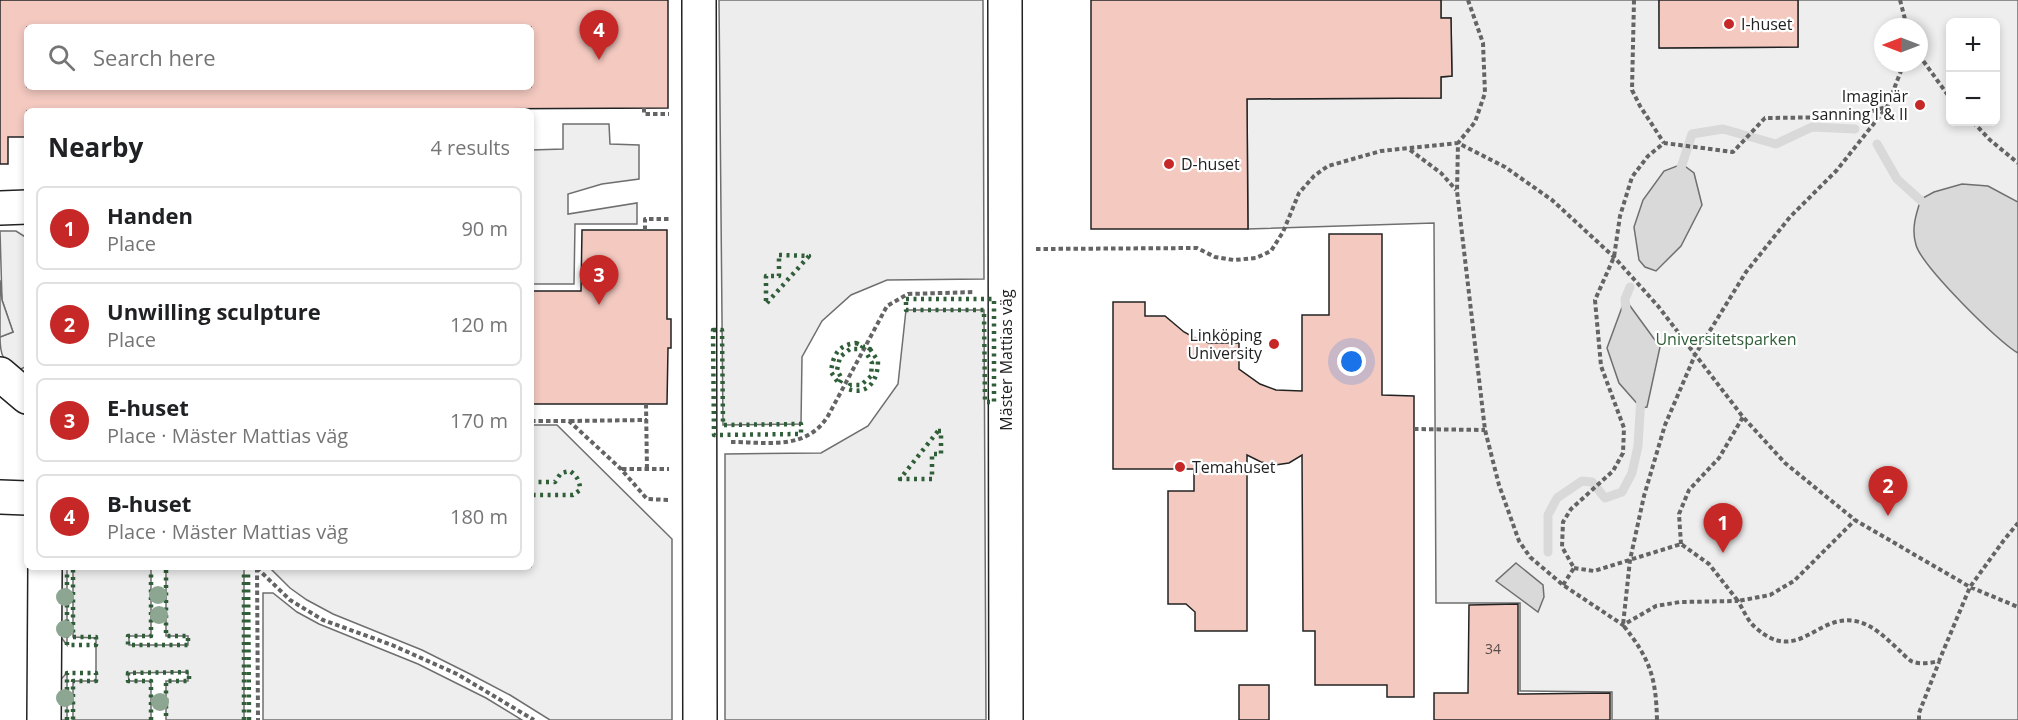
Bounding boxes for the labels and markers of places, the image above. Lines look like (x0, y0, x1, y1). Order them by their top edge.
pin: 4 (580, 10, 618, 60)
place label: I-huset (1741, 13, 1793, 35)
marker: I-huset (1722, 17, 1736, 31)
place label: Imaginär sanning I & II (1812, 85, 1908, 125)
marker: Imaginär sanning I & II (1913, 98, 1927, 112)
place label: D-huset (1181, 153, 1240, 175)
marker: D-huset (1162, 157, 1176, 171)
pin: 3 (580, 256, 618, 305)
place label: Linköping University (1188, 324, 1263, 364)
marker: Linköping University (1267, 337, 1281, 351)
place label: Temahuset (1192, 456, 1276, 478)
marker: Temahuset (1173, 460, 1187, 474)
pin: 2 (1868, 466, 1908, 516)
pin: 1 (1704, 504, 1742, 553)

